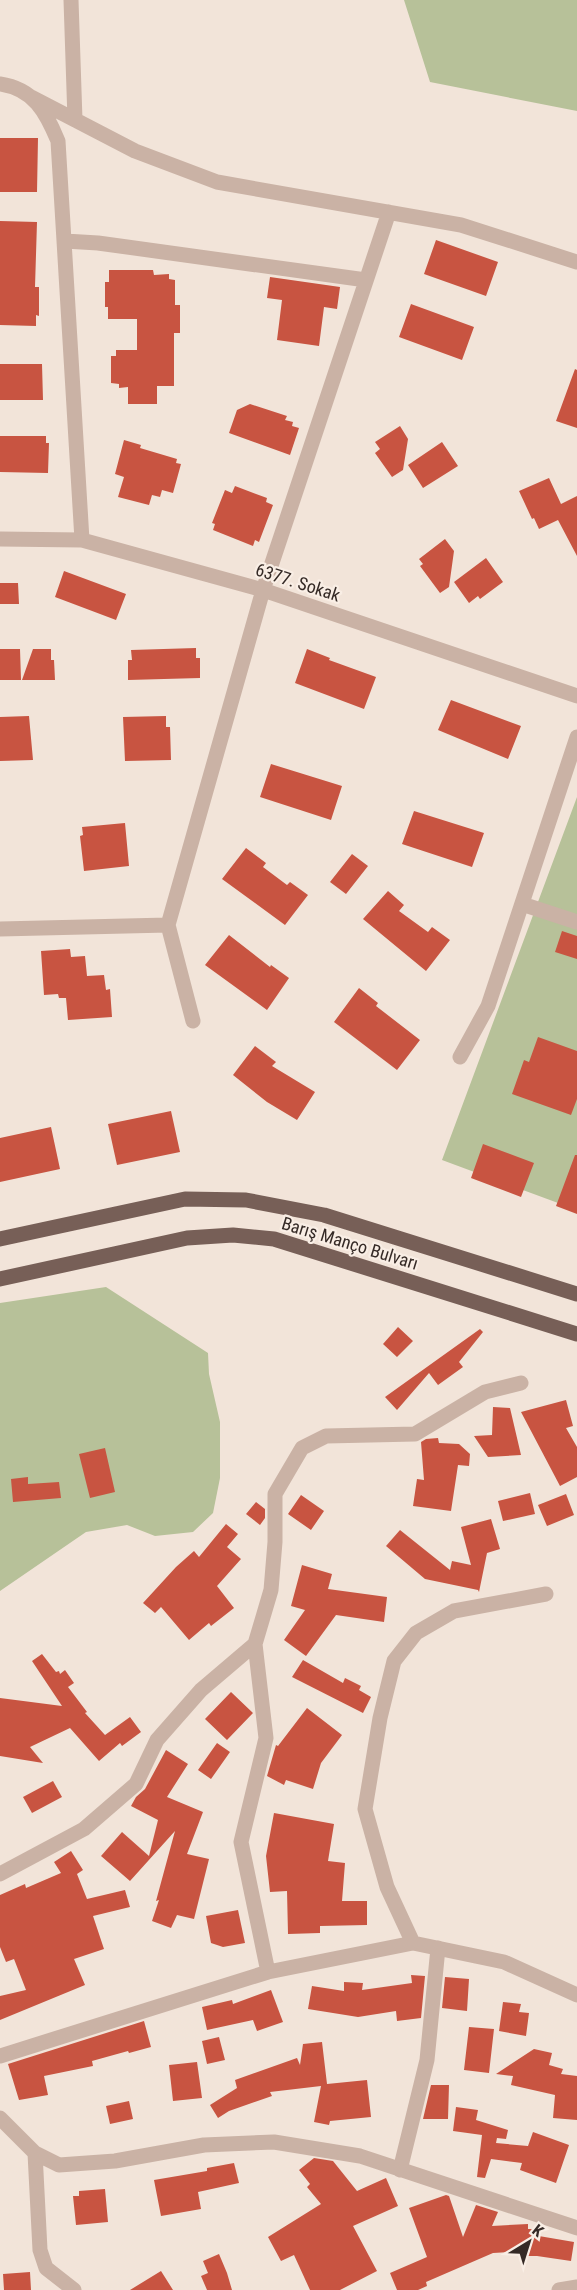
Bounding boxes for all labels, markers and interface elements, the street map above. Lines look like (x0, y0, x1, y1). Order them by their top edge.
street label: 6377. Sokak (253, 558, 343, 606)
street label: Barış Manço Bulvarı (279, 1212, 421, 1274)
north arrow (499, 2212, 559, 2272)
text: K (529, 2220, 547, 2241)

